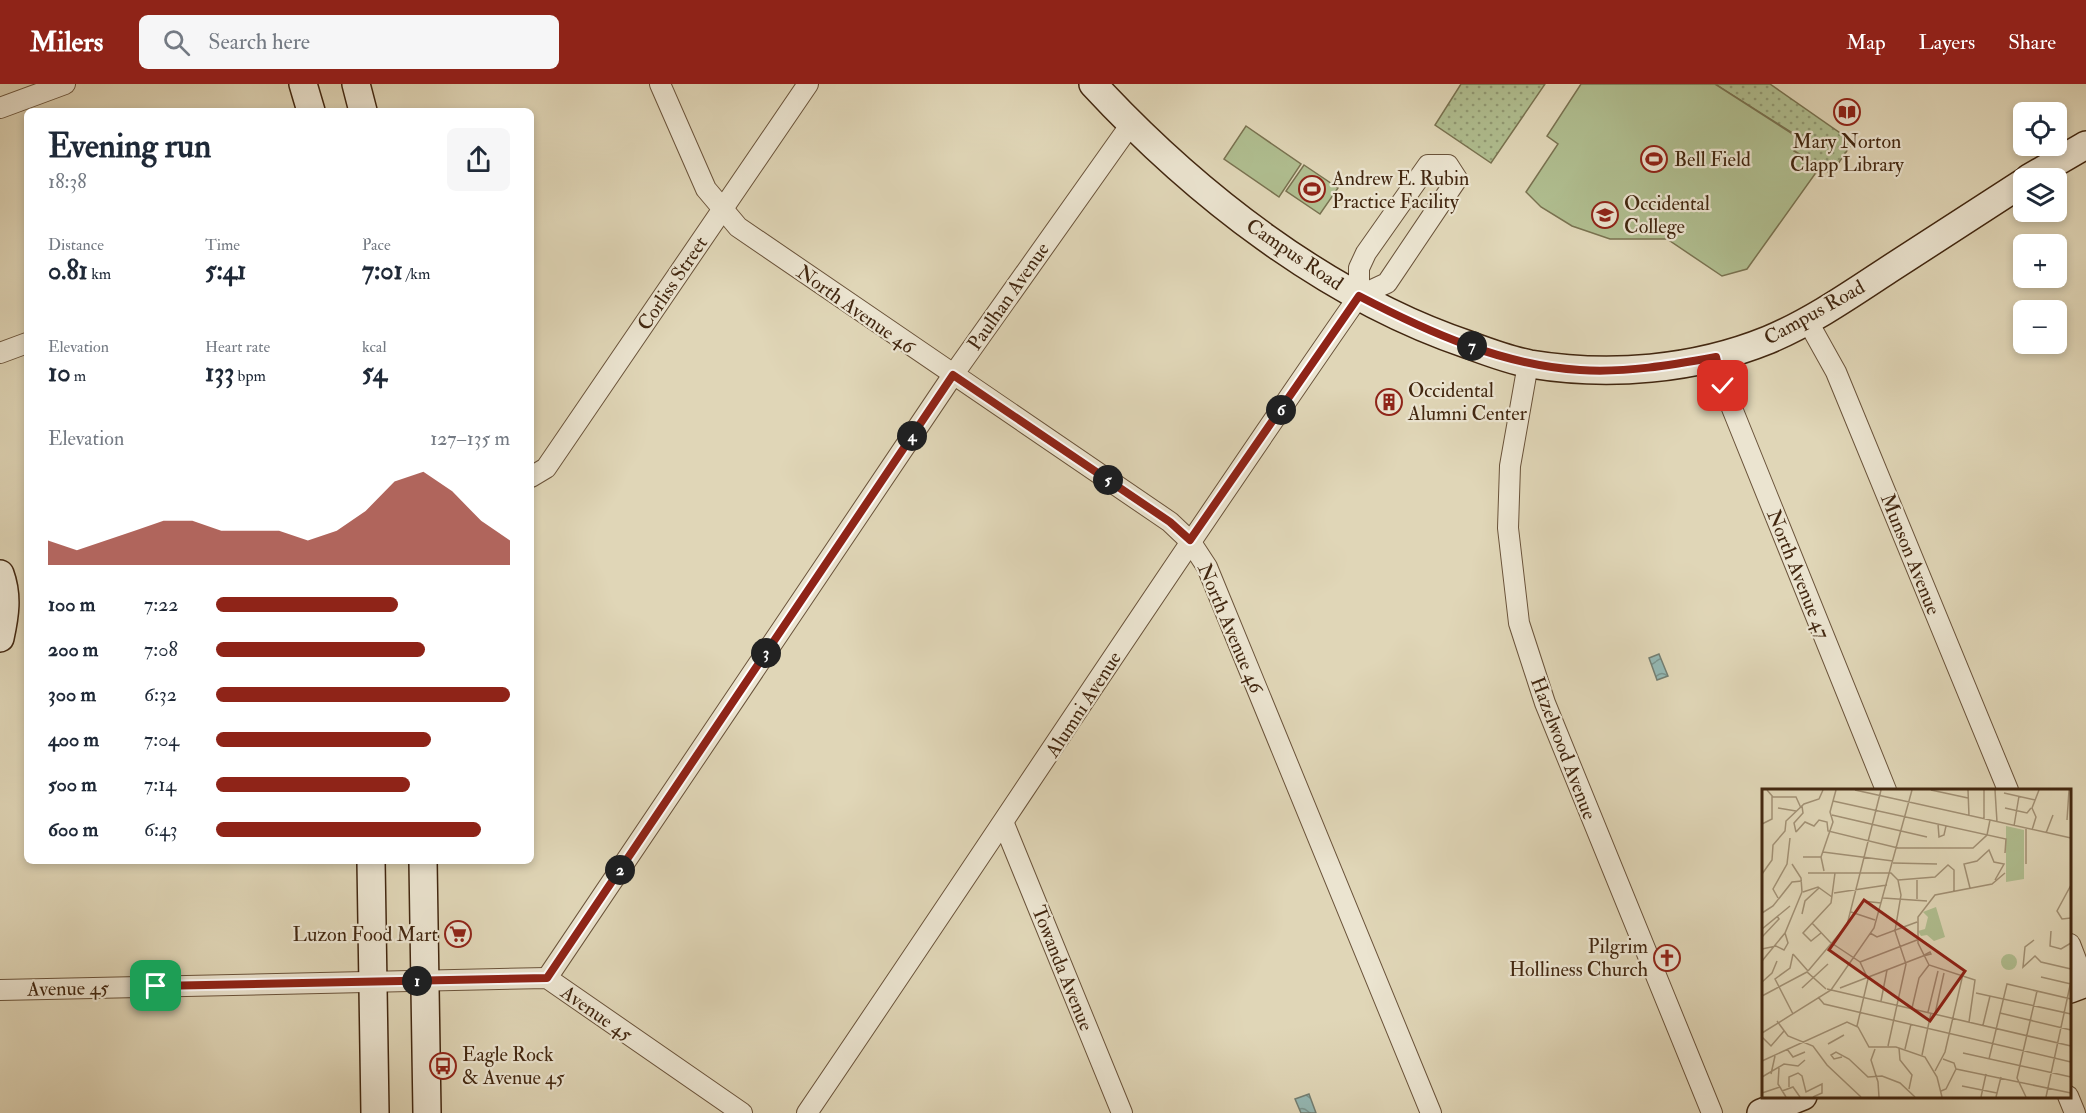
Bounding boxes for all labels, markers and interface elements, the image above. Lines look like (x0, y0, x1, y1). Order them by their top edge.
search box (139, 15, 559, 69)
text: Milers (30, 25, 103, 60)
icon: search (160, 26, 193, 59)
text: Search here (208, 28, 310, 56)
text: Map (1846, 29, 1886, 56)
text: Layers (1919, 29, 1975, 56)
text: Share (2008, 29, 2056, 56)
library icon: Mary Norton Clapp Library (1832, 97, 1862, 127)
map controls (2013, 102, 2067, 354)
button: locate (2013, 102, 2067, 156)
text: Evening run (48, 126, 211, 167)
button: share (447, 128, 510, 191)
place label: Mary Norton Clapp Library (1790, 129, 1905, 178)
sports icon: Bell Field (1639, 144, 1669, 174)
place label: Bell Field (1674, 147, 1751, 172)
place label: Andrew E. Rubin Practice Facility (1331, 166, 1469, 214)
button: layers (2013, 168, 2067, 222)
text: 18:38 (48, 169, 87, 194)
sports icon: Andrew E. Rubin Practice Facility (1297, 174, 1327, 204)
place label: Occidental College (1624, 191, 1710, 239)
school or university icon: Occidental College (1590, 200, 1620, 230)
street label: Campus Road (1241, 213, 1348, 297)
street label: Corliss Street (632, 231, 713, 335)
button: + (2013, 234, 2067, 288)
text: Distance (48, 235, 104, 255)
text: Time (205, 235, 240, 255)
text: Pace (362, 235, 391, 255)
street label: Paulhan Avenue (962, 237, 1055, 355)
text: 0.81 (48, 255, 88, 287)
text: 5:41 (205, 255, 246, 287)
text: 7:01 (362, 255, 403, 287)
street label: North Avenue 46 (792, 259, 920, 360)
text: km (88, 264, 111, 284)
text: /km (403, 264, 430, 284)
street label: Campus Road (1759, 274, 1870, 351)
button: − (2013, 300, 2067, 354)
pin: 7 (1457, 331, 1487, 361)
text: 7 (1468, 336, 1476, 356)
text: Elevation (48, 337, 109, 357)
text: Heart rate (205, 337, 270, 357)
text: kcal (362, 337, 387, 357)
text: 10 (48, 357, 70, 389)
text: 133 (205, 357, 234, 389)
text: 54 (362, 357, 387, 389)
pin (1697, 360, 1748, 411)
text: m (70, 366, 86, 386)
text: bpm (234, 366, 266, 386)
icon: check (1706, 369, 1739, 402)
place label: Occidental Alumni Center (1407, 378, 1528, 426)
building icon: Occidental Alumni Center (1374, 387, 1404, 417)
pin: 6 (1266, 395, 1296, 425)
text: 6 (1277, 400, 1285, 420)
pin: 4 (897, 421, 927, 451)
text: Elevation (48, 426, 124, 451)
text: 127–135 m (430, 426, 510, 451)
text: 4 (908, 426, 916, 446)
pin: 5 (1093, 465, 1123, 495)
text: 5 (1104, 470, 1112, 490)
street label: Munson Avenue (1875, 490, 1946, 618)
street label: North Avenue 47 (1761, 506, 1836, 643)
street label: North Avenue 46 (1192, 559, 1269, 698)
text: 100 m (48, 592, 95, 617)
text: 7:22 (144, 592, 178, 617)
text: 200 m (48, 637, 98, 662)
text: 7:08 (144, 637, 178, 662)
pin: 3 (751, 638, 781, 668)
text: 3 (763, 643, 769, 663)
street label: Alumni Avenue (1039, 647, 1127, 763)
street label: Hazelwood Avenue (1525, 673, 1602, 823)
text: 300 m (48, 682, 96, 707)
text: 6:32 (144, 682, 177, 707)
text: 400 m (48, 727, 99, 752)
text: 7:04 (144, 727, 179, 752)
text: 500 m (48, 772, 97, 797)
text: 7:14 (144, 772, 176, 797)
inset map (1762, 789, 2071, 1098)
text: 600 m (48, 817, 98, 842)
text: 6:43 (144, 817, 178, 842)
pin: 2 (605, 855, 635, 885)
text: 2 (616, 860, 624, 880)
street label: Towanda Avenue (1026, 902, 1099, 1034)
supermarket icon: Luzon Food Mart (443, 919, 473, 949)
place label: Luzon Food Mart (293, 922, 439, 947)
place label: Pilgrim Holliness Church (1509, 934, 1649, 982)
church icon: Pilgrim Holliness Church (1652, 943, 1682, 973)
pin (130, 960, 181, 1011)
pin: 1 (402, 966, 432, 996)
icon: arrive (139, 969, 172, 1002)
text: 1 (414, 971, 420, 991)
street label: Avenue 45 (26, 975, 109, 1002)
street label: Avenue 45 (555, 979, 638, 1047)
place label: Eagle Rock & Avenue 45 (462, 1042, 565, 1090)
bus stop icon: Eagle Rock & Avenue 45 (428, 1051, 458, 1081)

